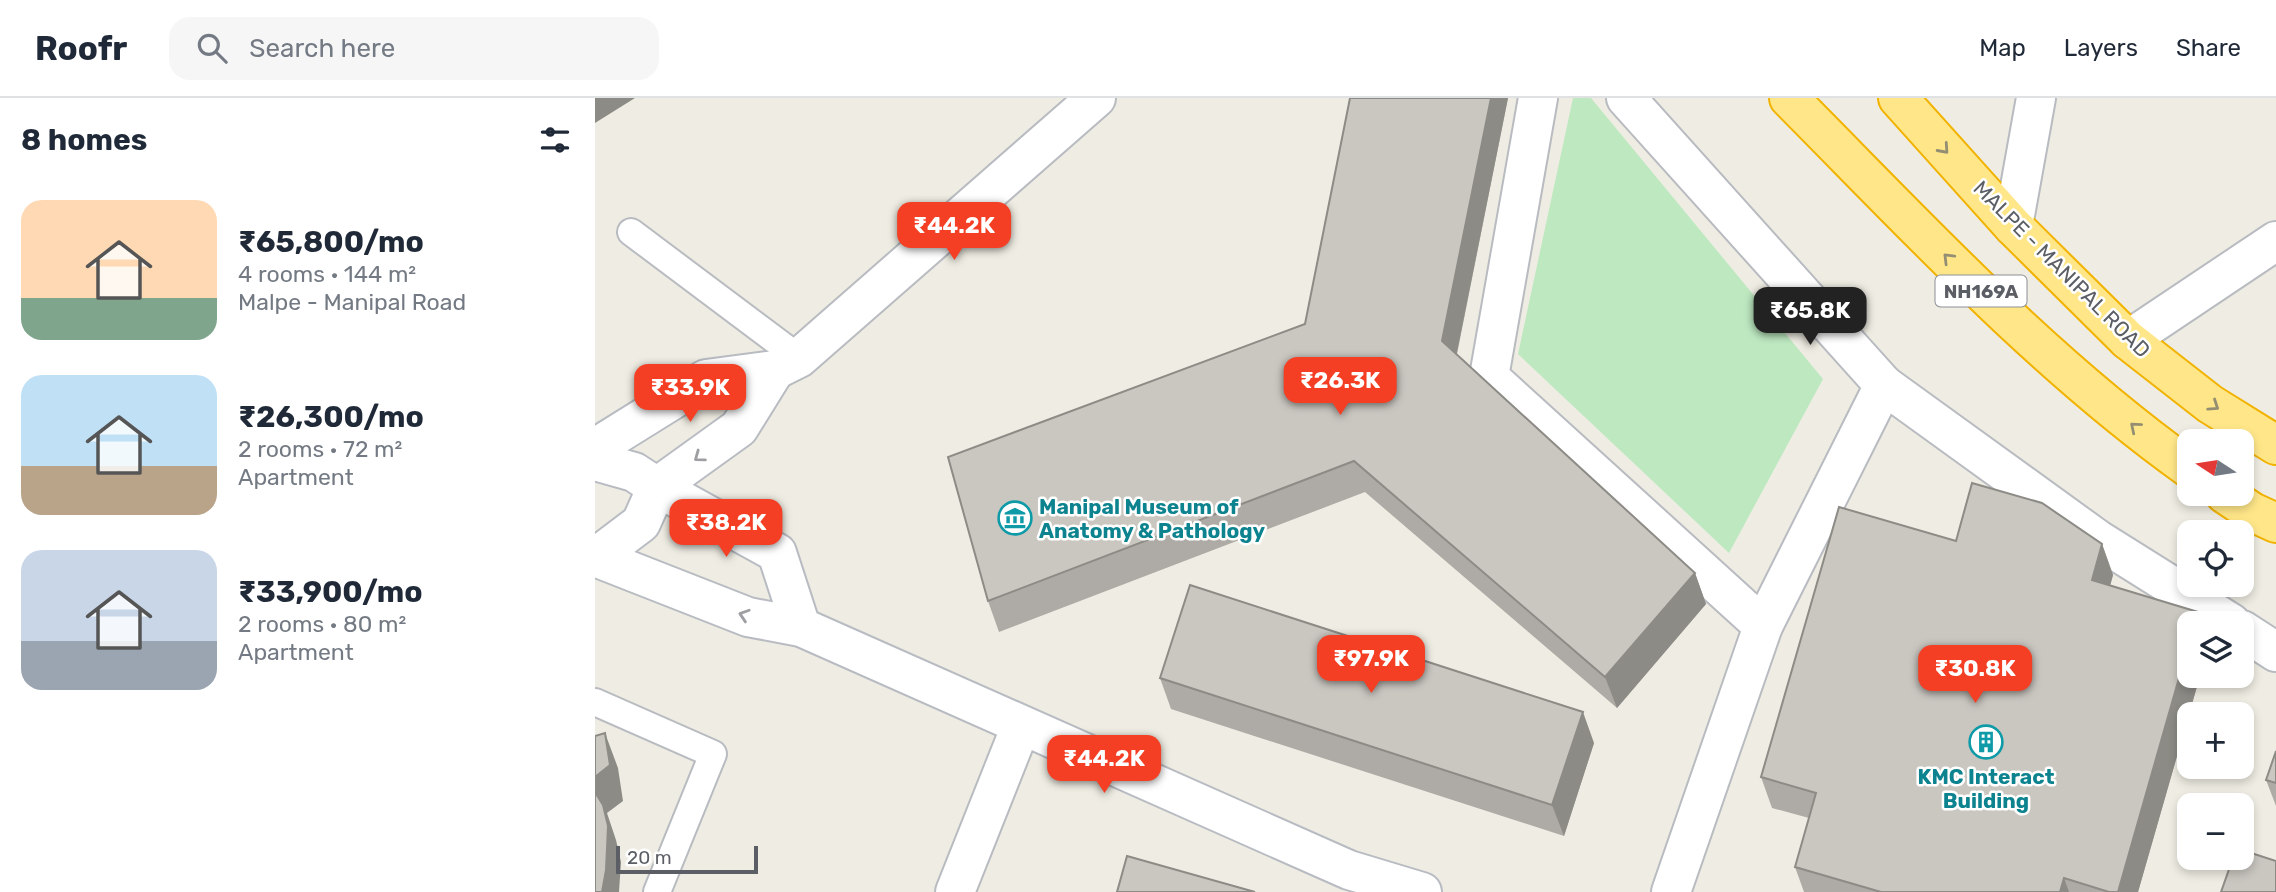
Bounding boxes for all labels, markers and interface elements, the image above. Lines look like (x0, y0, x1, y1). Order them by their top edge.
search box (169, 17, 659, 80)
text: Roofr (35, 29, 127, 68)
icon: search (193, 29, 231, 67)
text: Search here (249, 33, 395, 64)
text: Map (1979, 34, 2026, 62)
text: Layers (2064, 34, 2138, 62)
text: Share (2176, 34, 2241, 62)
icon: filters (536, 121, 574, 159)
text: 8 homes (21, 122, 147, 158)
one-way arrow (1936, 141, 1948, 154)
street label: MALPE - MANIPAL ROAD (1968, 175, 2156, 363)
pin: ₹44.2K (897, 202, 1011, 262)
text: ₹44.2K (913, 211, 995, 239)
text: ₹65,800/mo (238, 224, 424, 260)
icon: home (77, 228, 161, 312)
one-way arrow (1944, 254, 1956, 266)
text: 4 rooms · 144 m² (238, 260, 416, 288)
road number: NH169A (1935, 276, 2027, 307)
text: Malpe - Manipal Road (238, 288, 466, 316)
pin: ₹65.8K (1753, 288, 1867, 347)
text: ₹65.8K (1770, 296, 1850, 324)
pin: ₹26.3K (1283, 358, 1397, 417)
pin: ₹33.9K (633, 364, 747, 424)
text: ₹26.3K (1300, 366, 1380, 394)
text: ₹33.9K (650, 373, 730, 401)
one-way arrow (2207, 398, 2220, 411)
text: ₹26,300/mo (238, 399, 424, 435)
icon: home (77, 403, 161, 487)
one-way arrow (2130, 423, 2143, 435)
north arrow (2177, 429, 2254, 506)
map controls (2177, 429, 2254, 870)
text: 2 rooms · 72 m² (238, 435, 402, 463)
one-way arrow (694, 449, 707, 461)
text: Apartment (238, 463, 354, 491)
place label: Manipal Museum of Anatomy & Pathology (1039, 494, 1266, 543)
museum icon: Manipal Museum of Anatomy & Pathology (996, 499, 1034, 537)
pin: ₹38.2K (669, 500, 783, 559)
text: ₹38.2K (685, 508, 767, 536)
button: locate (2177, 520, 2254, 597)
text: ₹33,900/mo (238, 574, 423, 610)
icon: home (77, 578, 161, 662)
one-way arrow (739, 609, 751, 623)
text: 2 rooms · 80 m² (238, 610, 406, 638)
button: layers (2177, 611, 2254, 688)
pin: ₹97.9K (1314, 636, 1428, 695)
text: Apartment (238, 638, 354, 666)
text: ₹97.9K (1333, 644, 1409, 672)
pin: ₹30.8K (1918, 646, 2032, 705)
text: ₹30.8K (1934, 654, 2016, 682)
button: + (2177, 702, 2254, 779)
building icon: KMC Interact Building (1967, 723, 2005, 761)
pin: ₹44.2K (1047, 736, 1161, 795)
text: ₹44.2K (1063, 744, 1145, 772)
place label: KMC Interact Building (1918, 764, 2055, 813)
button: − (2177, 793, 2254, 870)
scale bar (616, 843, 758, 875)
text: 20 m (627, 846, 672, 869)

